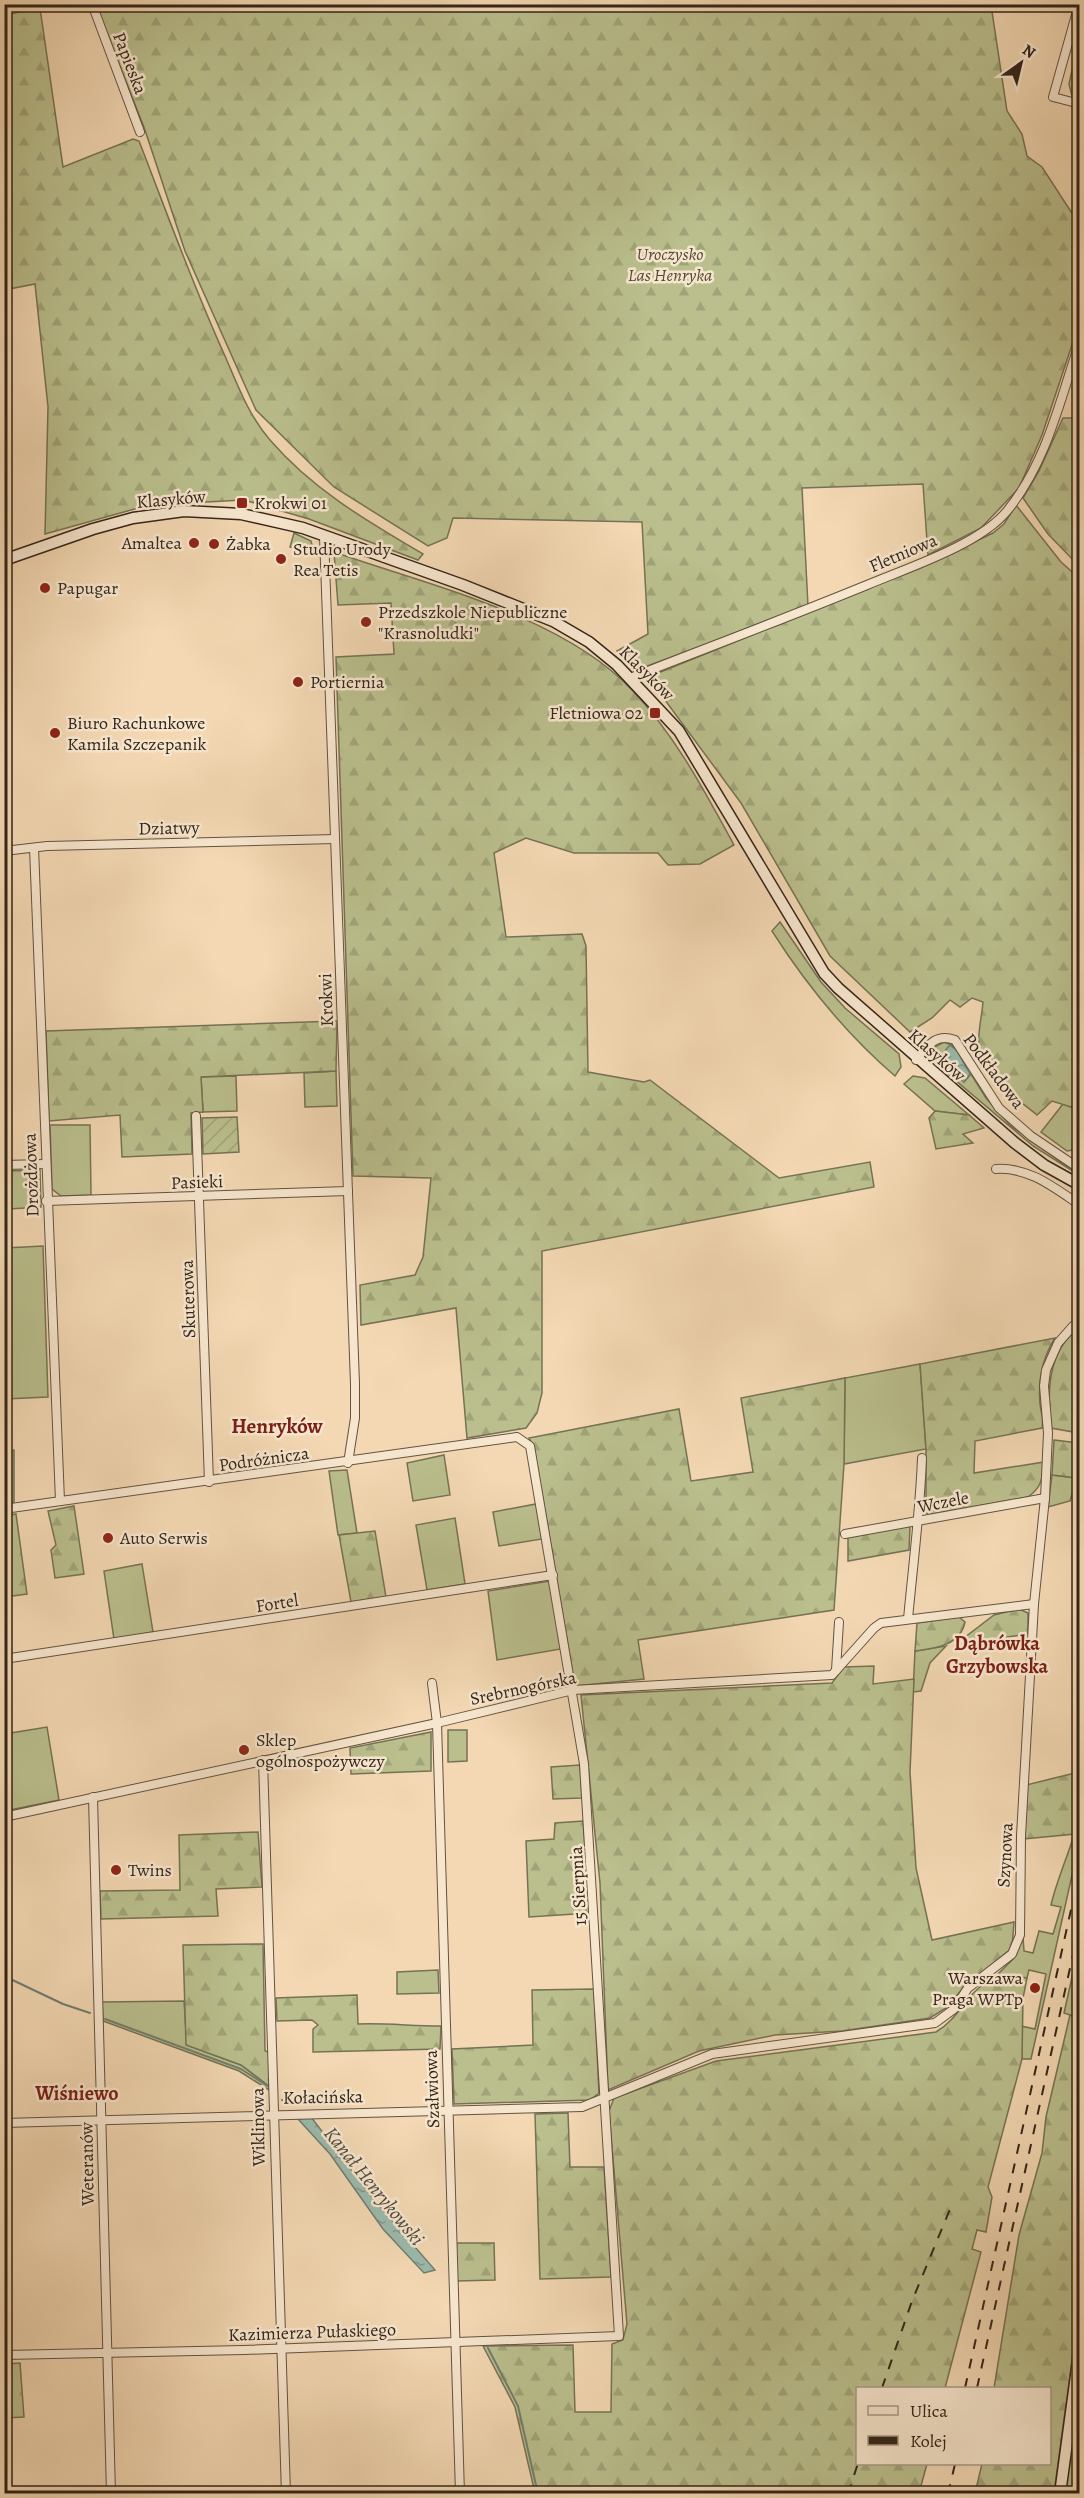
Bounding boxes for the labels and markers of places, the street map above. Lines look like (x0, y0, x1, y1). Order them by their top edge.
place label: Krokwi 01 (254, 491, 327, 515)
marker: Krokwi 01 (235, 496, 249, 510)
place label: Amaltea (121, 531, 183, 555)
place label: Żabka (226, 532, 271, 556)
marker: Amaltea (187, 536, 201, 550)
marker: Żabka (207, 537, 221, 551)
place label: Studio Urody Rea Tetis (293, 537, 392, 582)
marker: Studio Urody Rea Tetis (274, 552, 288, 566)
place label: Papugar (57, 576, 118, 600)
marker: Papugar (38, 581, 52, 595)
place label: Przedszkole Niepubliczne "Krasnoludki" (378, 600, 567, 645)
marker: Przedszkole Niepubliczne "Krasnoludki" (359, 615, 373, 629)
place label: Portiernia (310, 670, 385, 694)
marker: Portiernia (291, 675, 305, 689)
place label: Fletniowa 02 (549, 701, 643, 725)
marker: Fletniowa 02 (648, 706, 662, 720)
place label: Biuro Rachunkowe Kamila Szczepanik (67, 711, 207, 756)
marker: Biuro Rachunkowe Kamila Szczepanik (48, 726, 62, 740)
place label: Auto Serwis (119, 1526, 208, 1550)
marker: Auto Serwis (101, 1531, 115, 1545)
place label: Sklep ogólnospożywczy (256, 1728, 385, 1773)
marker: Sklep ogólnospożywczy (237, 1743, 251, 1757)
place label: Twins (128, 1858, 172, 1882)
marker: Twins (109, 1863, 123, 1877)
place label: Warszawa Praga WPTp (932, 1966, 1024, 2011)
marker: Warszawa Praga WPTp (1028, 1981, 1042, 1995)

